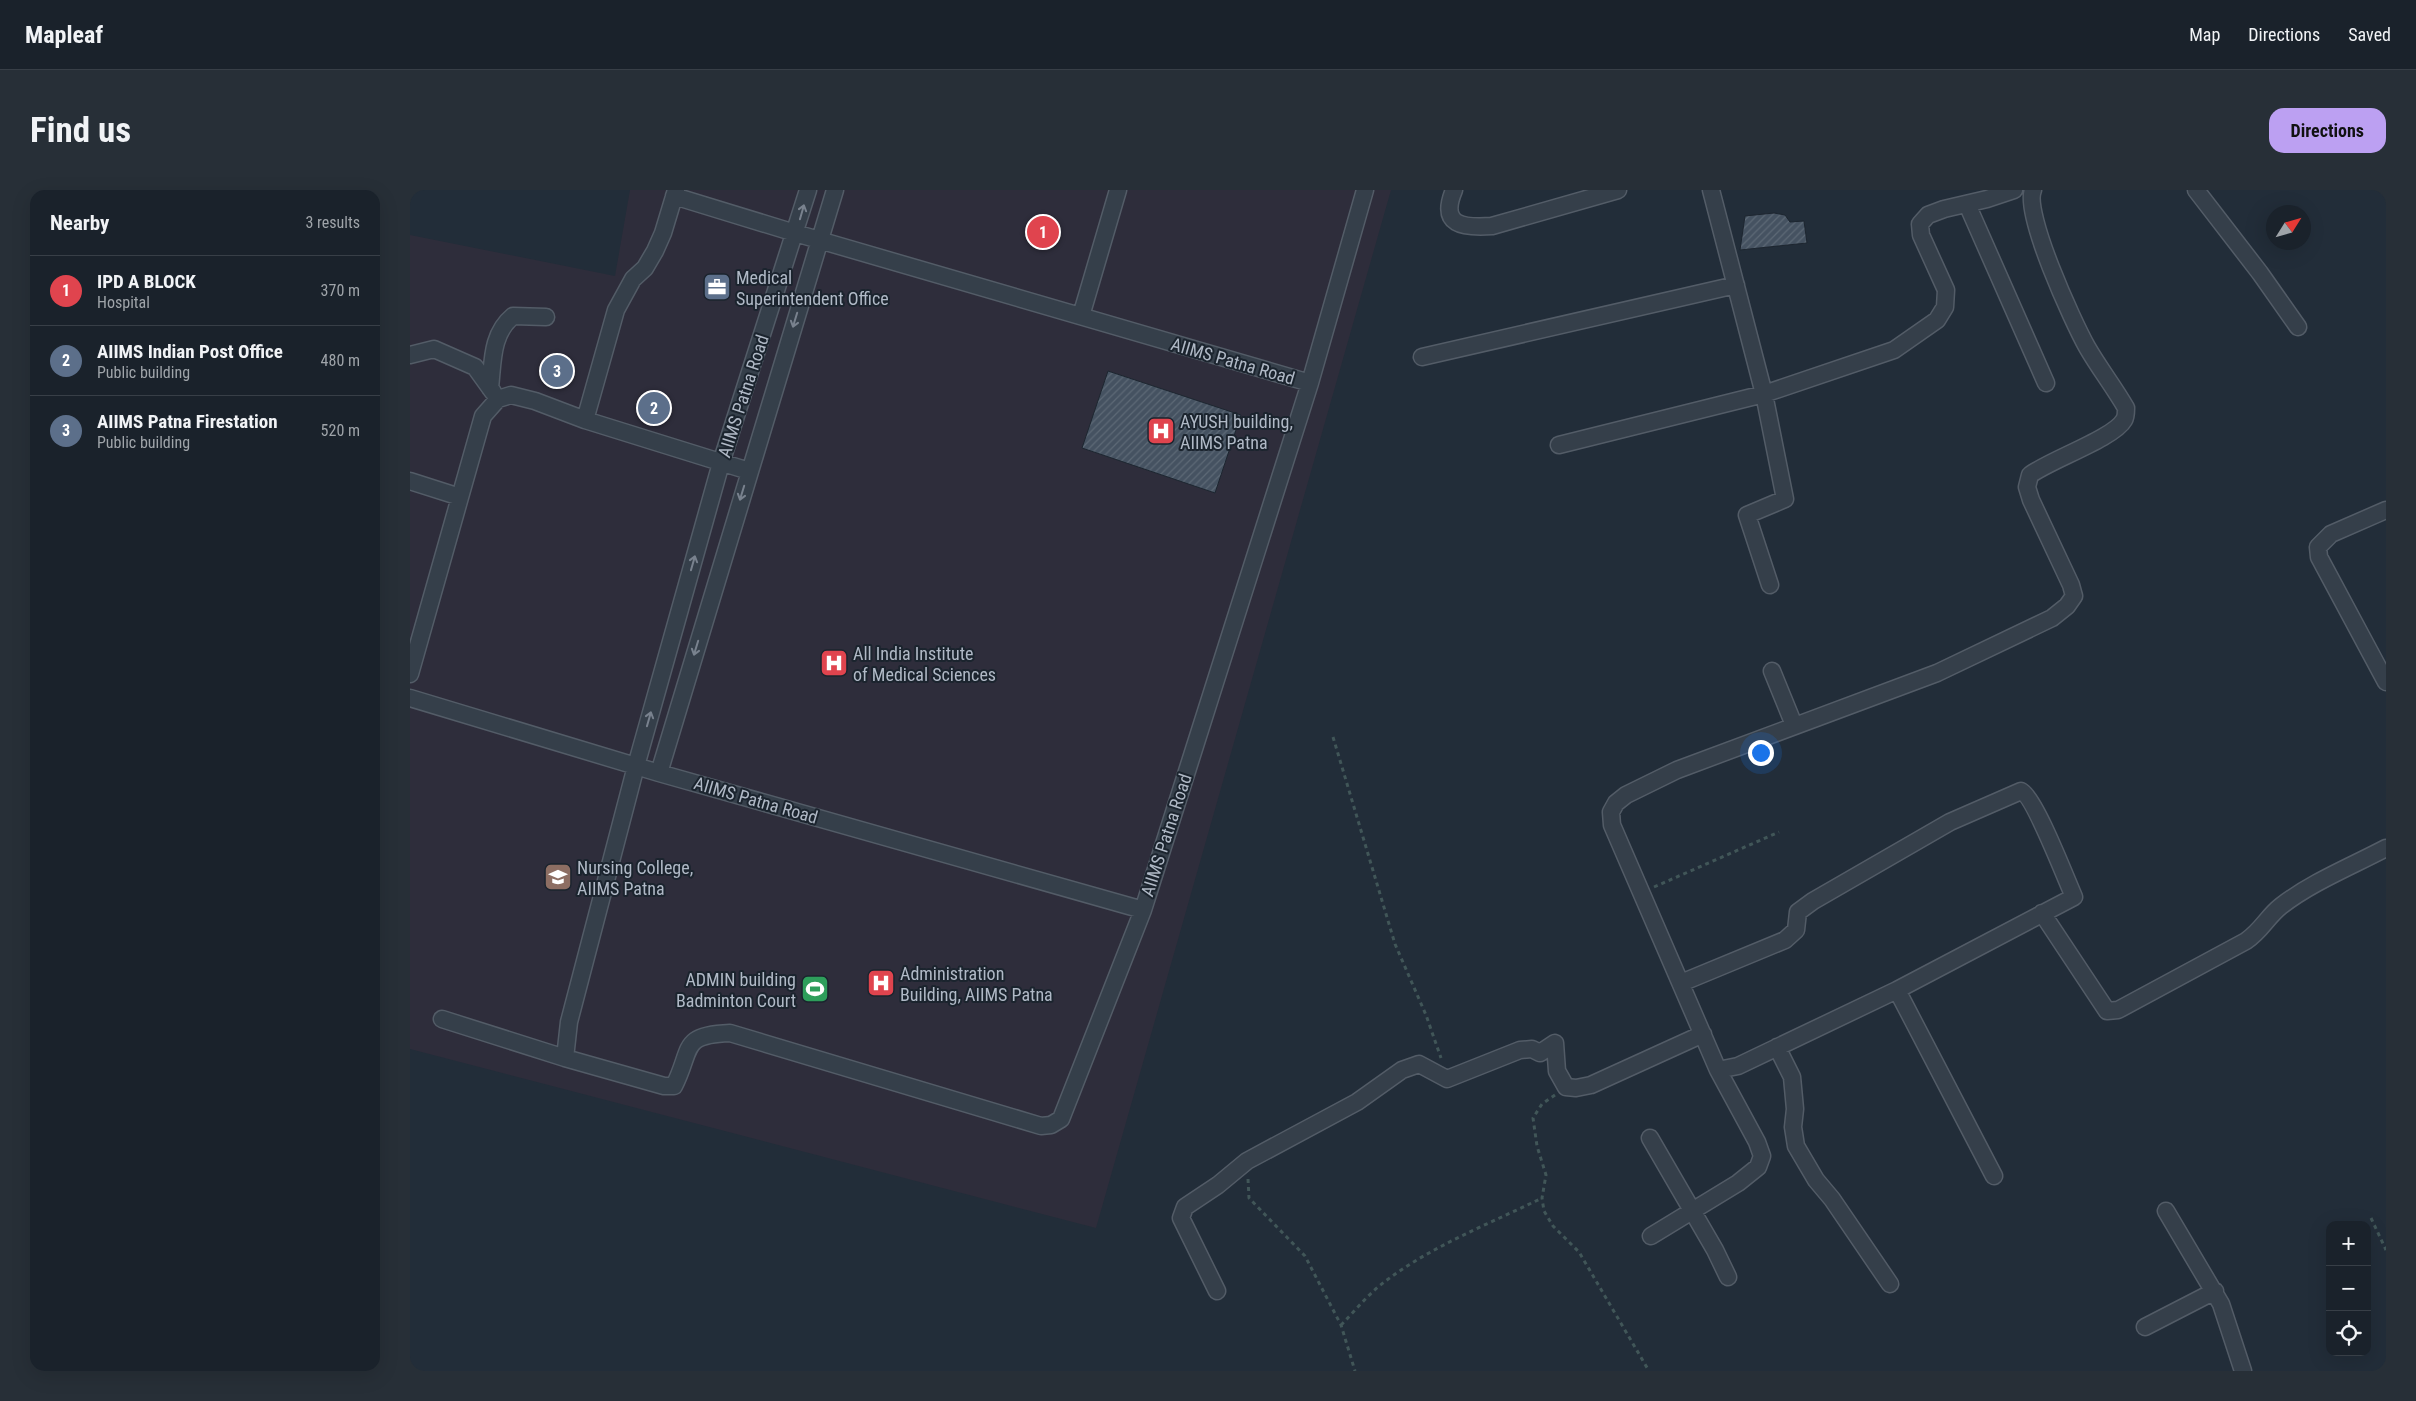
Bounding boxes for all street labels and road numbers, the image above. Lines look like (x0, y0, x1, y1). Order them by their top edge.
street label: AIIMS Patna Road (713, 332, 773, 460)
street label: AIIMS Patna Road (1169, 333, 1297, 389)
street label: AIIMS Patna Road (1136, 771, 1196, 899)
street label: AIIMS Patna Road (692, 772, 820, 828)

